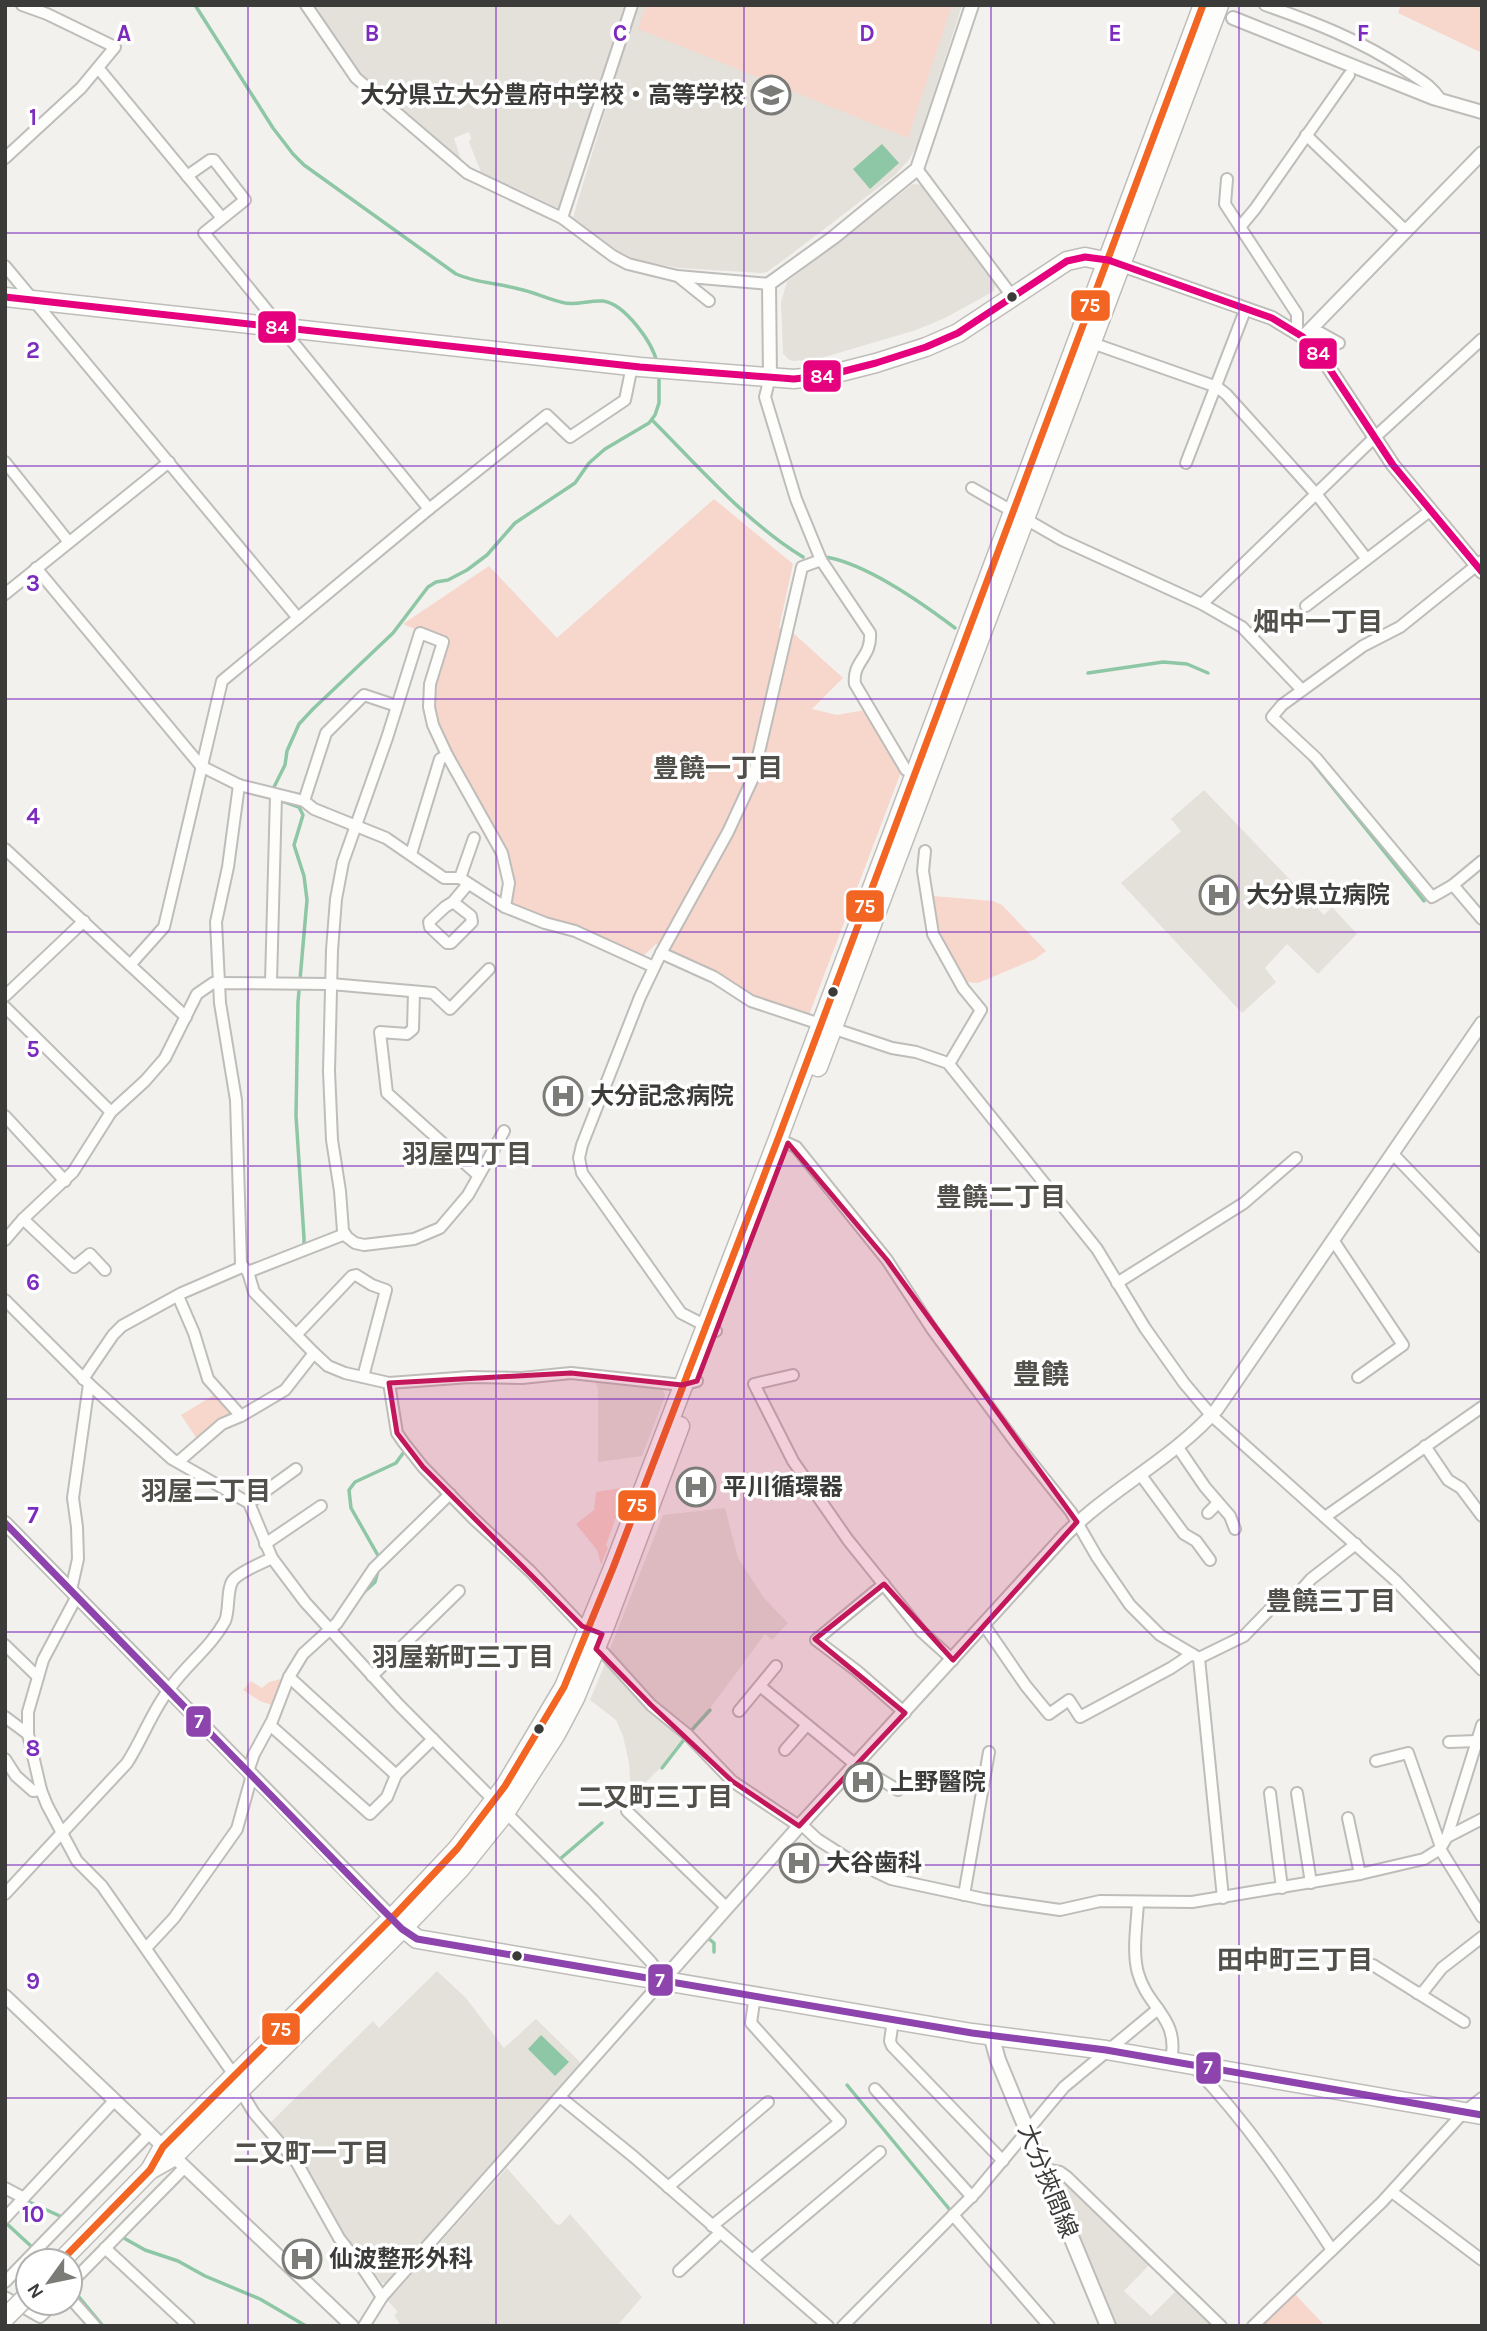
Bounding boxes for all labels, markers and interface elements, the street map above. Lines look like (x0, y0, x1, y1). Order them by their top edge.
text: A (117, 20, 131, 47)
text: B (365, 20, 379, 47)
text: C (613, 20, 627, 47)
text: D (859, 20, 875, 47)
text: E (1108, 20, 1122, 47)
text: F (1357, 20, 1369, 47)
school or university icon: 大分県立大分豊府中学校・高等学校 (750, 74, 792, 116)
place label: 大分県立大分豊府中学校・高等学校 (360, 81, 744, 109)
text: 1 (29, 104, 37, 131)
line badge: 75 (1070, 289, 1111, 322)
unlabelled marker (1005, 290, 1019, 304)
text: 75 (1080, 295, 1100, 317)
line badge: 84 (257, 310, 297, 344)
text: 84 (265, 317, 289, 339)
text: 2 (26, 337, 40, 364)
line badge: 84 (1298, 337, 1338, 370)
text: 84 (1306, 343, 1330, 365)
line badge: 84 (802, 359, 842, 393)
text: 84 (810, 366, 834, 388)
text: 3 (26, 570, 40, 597)
district label: 畑中一丁目 (1253, 607, 1383, 638)
district label: 豊饒一丁目 (653, 753, 783, 784)
text: 4 (26, 803, 40, 830)
hospital icon: 大分県立病院 (1198, 874, 1240, 916)
place label: 大分県立病院 (1246, 881, 1390, 909)
line badge: 75 (845, 889, 885, 923)
text: 75 (855, 896, 875, 918)
unlabelled marker (826, 985, 840, 999)
text: 5 (26, 1036, 40, 1063)
hospital icon: 大分記念病院 (542, 1075, 584, 1117)
place label: 大分記念病院 (590, 1082, 734, 1110)
district label: 羽屋四丁目 (402, 1139, 532, 1170)
district label: 豊饒二丁目 (936, 1182, 1066, 1213)
text: 6 (26, 1269, 40, 1296)
district label: 豊饒 (1013, 1358, 1069, 1391)
hospital icon: 平川循環器 (675, 1466, 717, 1508)
place label: 平川循環器 (723, 1473, 843, 1501)
district label: 羽屋二丁目 (141, 1476, 271, 1507)
line badge: 75 (617, 1489, 657, 1522)
text: 75 (627, 1495, 647, 1517)
text: 7 (27, 1502, 39, 1529)
district label: 豊饒三丁目 (1266, 1586, 1396, 1617)
district label: 羽屋新町三丁目 (372, 1642, 554, 1673)
line badge: 7 (185, 1705, 212, 1738)
text: 7 (194, 1711, 204, 1733)
unlabelled marker (532, 1722, 546, 1736)
text: 8 (26, 1735, 40, 1762)
hospital icon: 上野醫院 (842, 1761, 884, 1803)
place label: 上野醫院 (890, 1768, 986, 1796)
district label: 二又町三丁目 (577, 1782, 733, 1813)
hospital icon: 大谷歯科 (778, 1842, 820, 1884)
place label: 大谷歯科 (826, 1849, 922, 1877)
district label: 田中町三丁目 (1217, 1945, 1373, 1976)
unlabelled marker (510, 1949, 524, 1963)
line badge: 7 (647, 1963, 674, 1997)
text: 9 (26, 1968, 40, 1995)
text: 7 (655, 1970, 665, 1992)
line badge: 75 (261, 2012, 301, 2046)
text: 75 (271, 2019, 291, 2041)
line badge: 7 (1195, 2051, 1222, 2085)
text: 7 (1203, 2057, 1213, 2079)
street label: 大分挾間線 (1013, 2120, 1083, 2242)
district label: 二又町一丁目 (233, 2138, 389, 2169)
text: 10 (22, 2201, 44, 2228)
hospital icon: 仙波整形外科 (281, 2238, 323, 2280)
place label: 仙波整形外科 (329, 2245, 473, 2273)
north arrow (14, 2247, 84, 2317)
text: N (23, 2279, 49, 2302)

